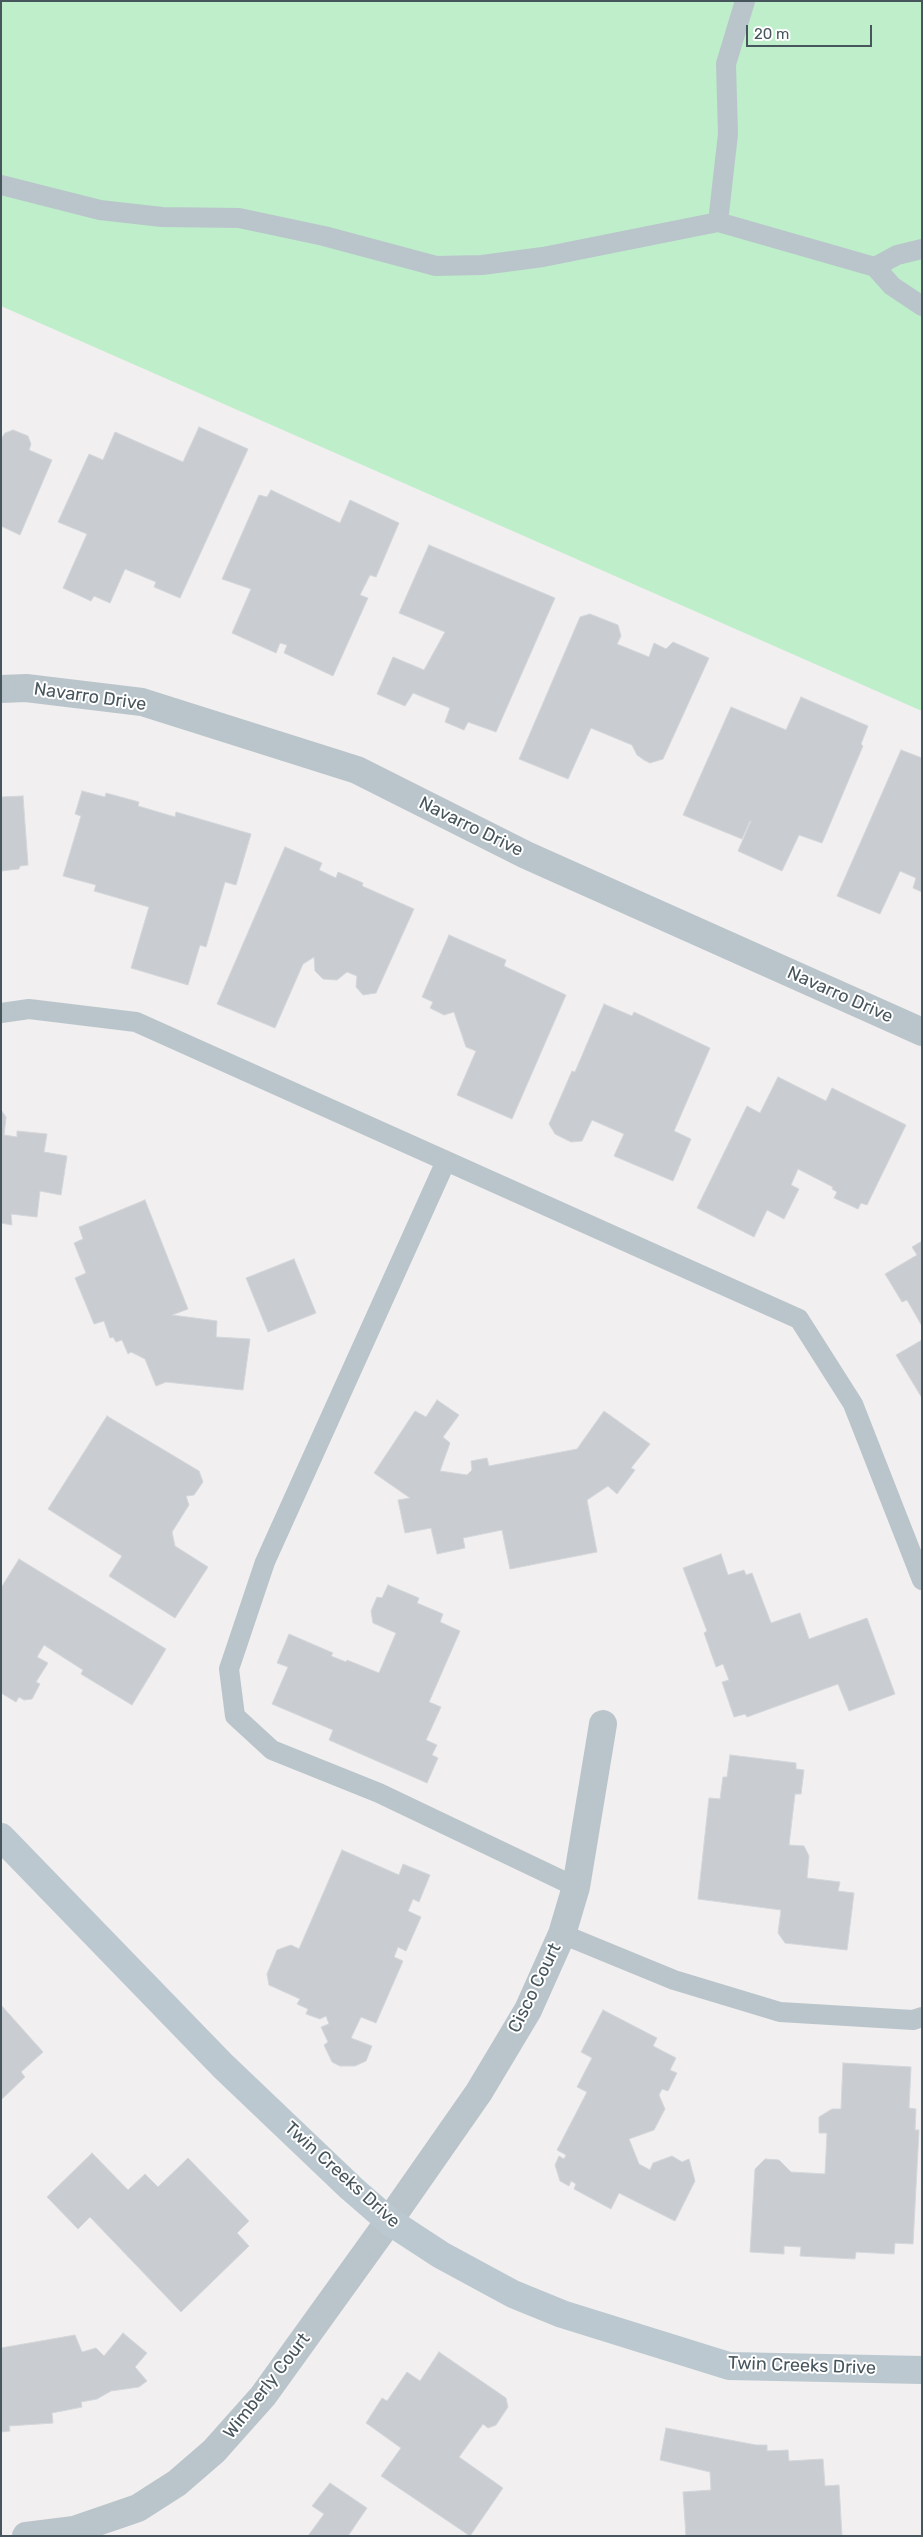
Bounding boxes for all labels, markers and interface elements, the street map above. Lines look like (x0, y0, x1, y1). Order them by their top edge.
scale bar (748, 15, 874, 47)
text: 20 m (754, 25, 789, 43)
street label: Navarro Drive (32, 678, 148, 716)
street label: Navarro Drive (415, 792, 527, 862)
street label: Navarro Drive (784, 962, 896, 1028)
street label: Cisco Court (504, 1940, 566, 2036)
street label: Twin Creeks Drive (280, 2117, 404, 2233)
street label: Wimberly Court (219, 2329, 315, 2443)
street label: Twin Creeks Drive (728, 2353, 876, 2379)

